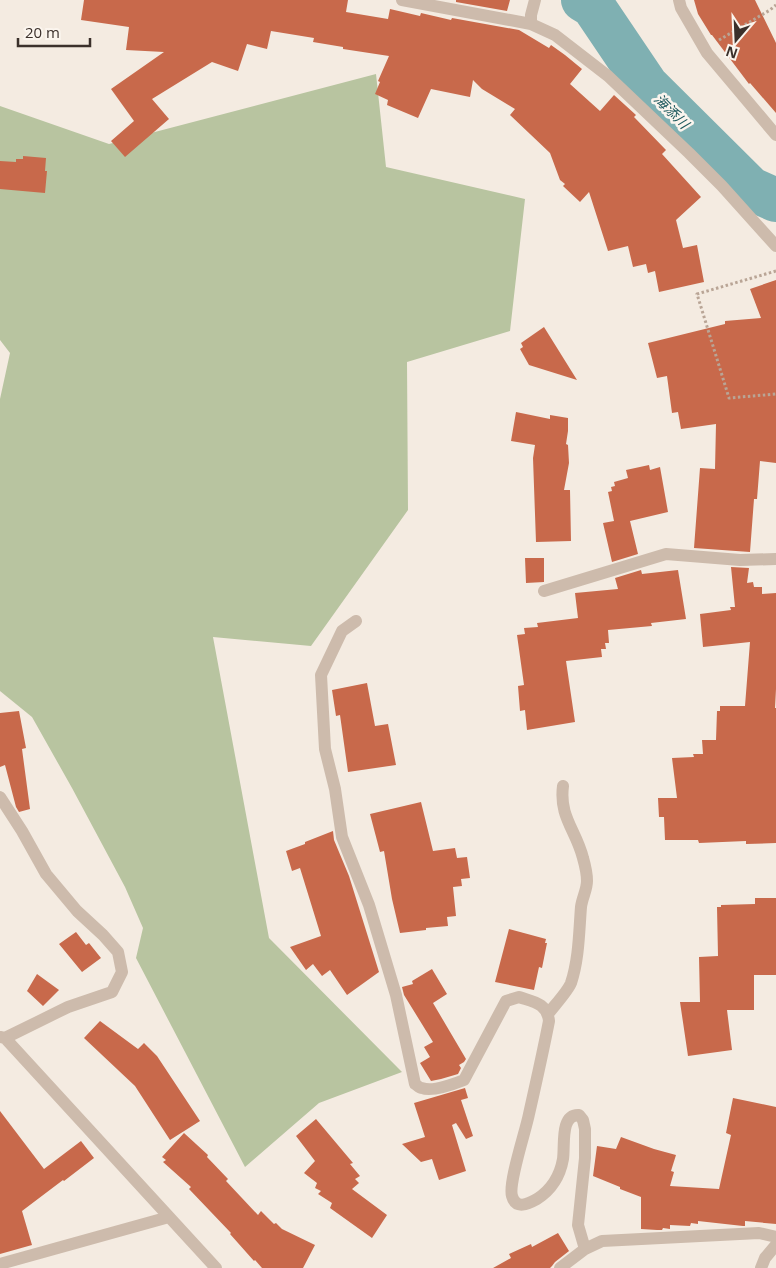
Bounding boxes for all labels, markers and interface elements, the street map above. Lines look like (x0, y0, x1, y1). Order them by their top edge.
scale bar (18, 15, 90, 47)
north arrow (711, 15, 761, 65)
text: 20 m (25, 22, 60, 42)
text: N (723, 42, 740, 64)
water label: 海添川 (650, 89, 695, 134)

